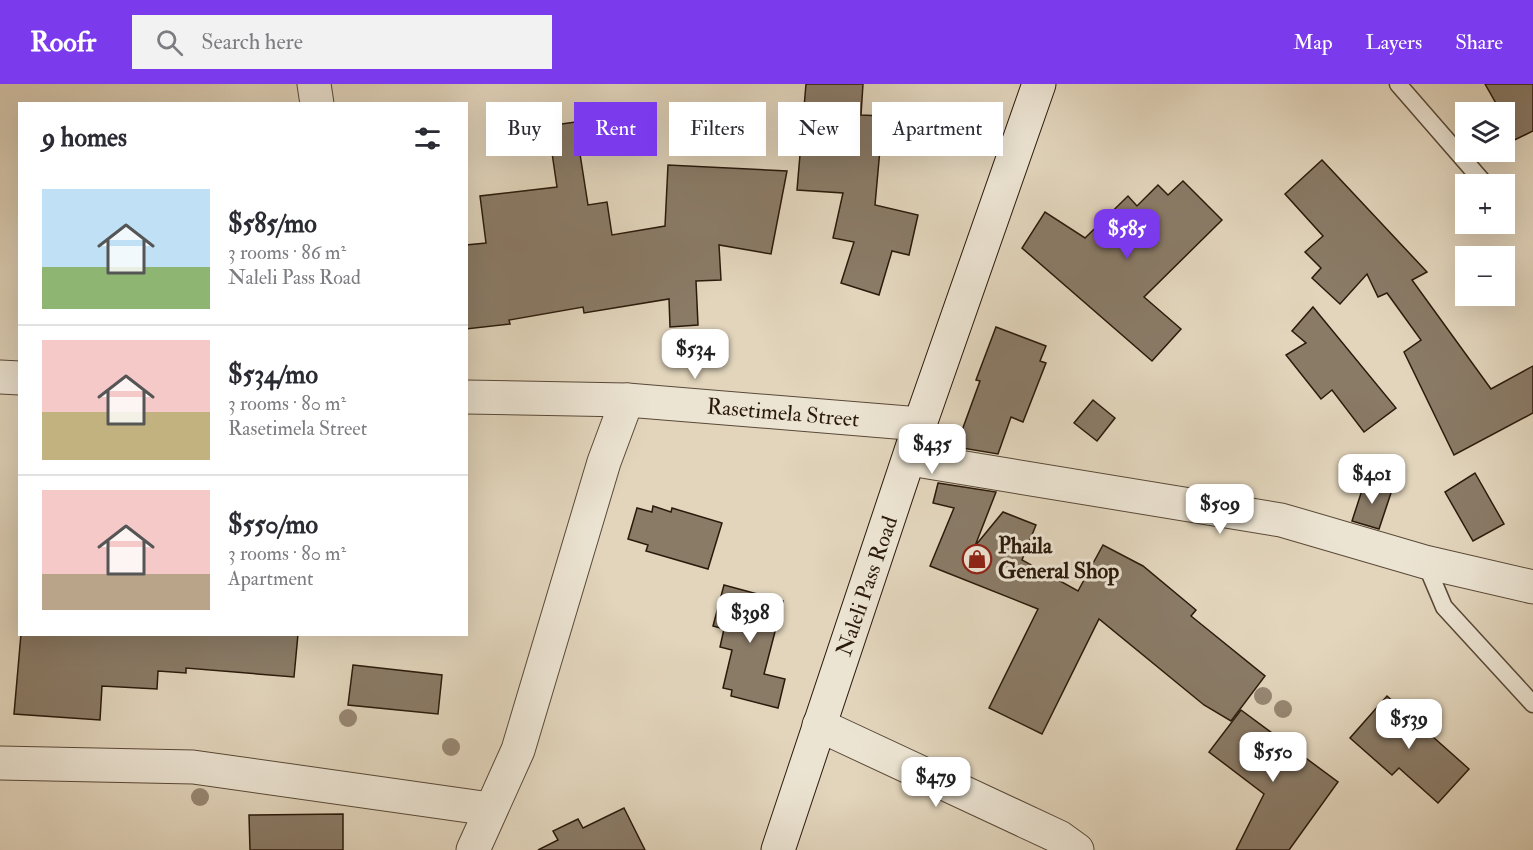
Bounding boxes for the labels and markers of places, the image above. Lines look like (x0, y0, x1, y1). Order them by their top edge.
pin: $585 (1091, 209, 1163, 260)
pin: $534 (659, 329, 731, 380)
pin: $435 (896, 424, 968, 475)
pin: $401 (1336, 454, 1408, 505)
pin: $509 (1184, 484, 1256, 535)
place label: Phaila General Shop (998, 532, 1119, 586)
shop icon: Phaila General Shop (961, 543, 993, 575)
pin: $398 (714, 593, 786, 644)
pin: $539 (1373, 699, 1445, 750)
pin: $550 (1237, 732, 1309, 783)
pin: $479 (900, 757, 972, 808)

